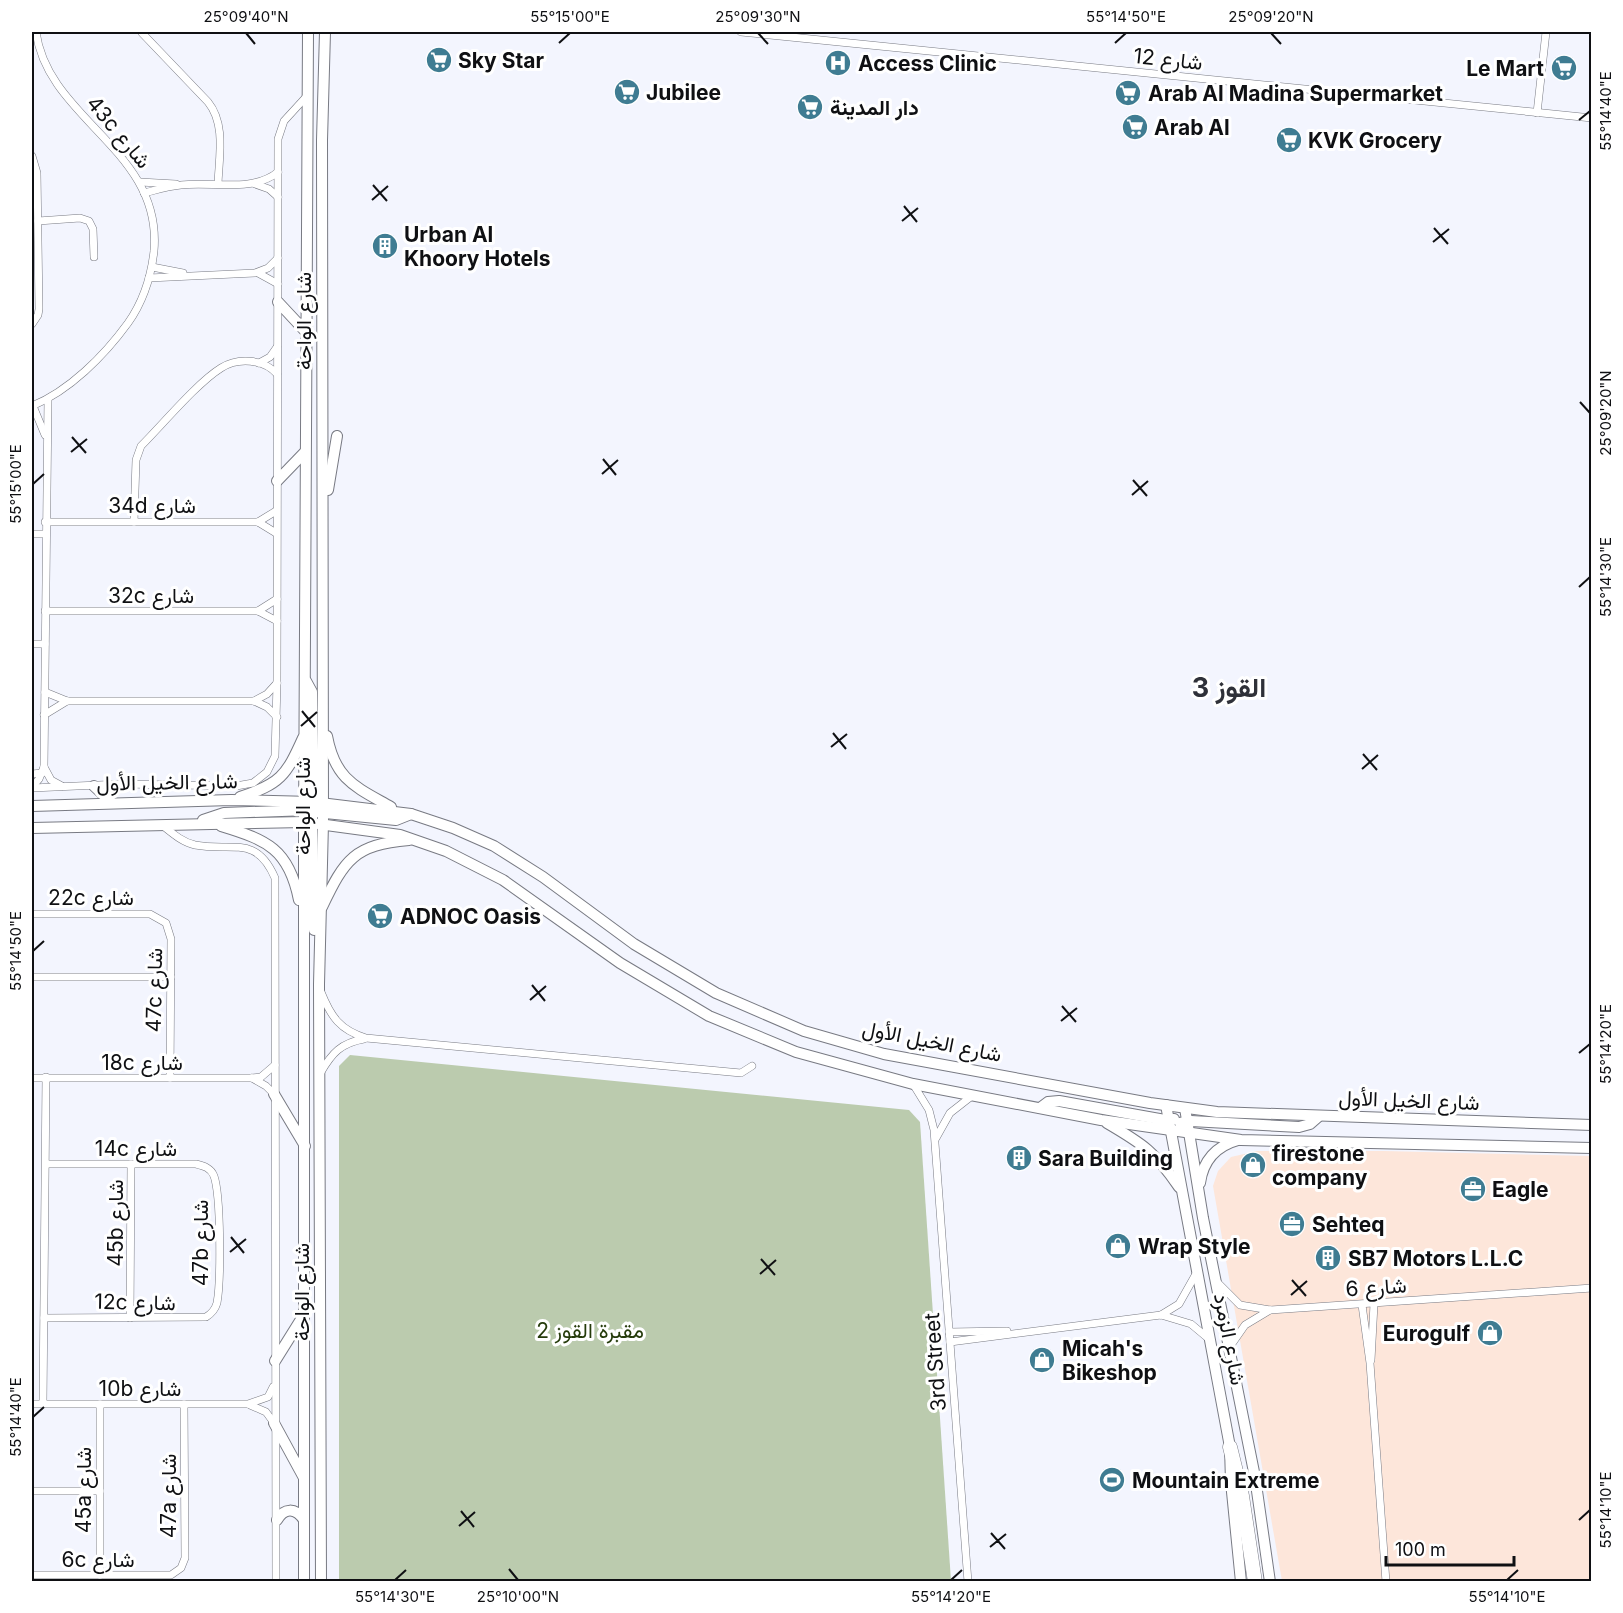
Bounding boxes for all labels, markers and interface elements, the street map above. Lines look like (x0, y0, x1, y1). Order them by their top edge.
text: 25°09'40"N (204, 7, 288, 26)
text: 55°15'00"E (530, 7, 610, 26)
text: 25°09'30"N (715, 7, 801, 26)
text: 55°14'50"E (1086, 7, 1166, 26)
text: 25°09'20"N (1228, 7, 1314, 26)
street label: شارع 12 (1132, 43, 1204, 77)
supermarket icon: Sky Star (424, 45, 454, 75)
place label: Sky Star (458, 48, 544, 73)
hospital icon: Access Clinic (823, 48, 853, 78)
place label: Access Clinic (858, 51, 997, 76)
supermarket icon: Le Mart (1549, 53, 1579, 83)
place label: Le Mart (1466, 56, 1544, 81)
text: 55°14'40"E (1596, 71, 1615, 151)
supermarket icon: Jubilee (612, 77, 642, 107)
supermarket icon: Arab Al Madina Supermarket (1113, 78, 1143, 108)
place label: Jubilee (646, 80, 721, 105)
place label: Arab Al Madina Supermarket (1148, 81, 1443, 106)
street label: 43c شارع (80, 91, 156, 175)
supermarket icon: دار المدينة (795, 92, 825, 122)
place label: دار المدينة (830, 95, 919, 121)
supermarket icon: Arab Al (1120, 112, 1150, 142)
place label: Arab Al (1154, 115, 1230, 140)
supermarket icon: KVK Grocery (1274, 125, 1304, 155)
place label: KVK Grocery (1308, 128, 1442, 153)
place label: Urban Al Khoory Hotels (404, 222, 550, 271)
building icon: Urban Al Khoory Hotels (370, 231, 400, 261)
street label: شارع الواحة (291, 272, 318, 370)
text: 25°09'20"N (1596, 370, 1615, 456)
text: 55°15'00"E (6, 444, 25, 524)
street label: 34d شارع (108, 493, 196, 520)
text: 55°14'30"E (1596, 537, 1615, 617)
street label: 32c شارع (108, 583, 194, 610)
district label: القوز 3 (1192, 671, 1266, 705)
street label: شارع الواحة (290, 757, 317, 855)
street label: شارع الخيل الأول (96, 768, 238, 798)
street label: 22c شارع (48, 885, 134, 912)
supermarket icon: ADNOC Oasis (365, 901, 395, 931)
place label: ADNOC Oasis (400, 904, 541, 929)
text: 55°14'50"E (6, 911, 25, 991)
street label: 47c شارع (141, 948, 169, 1033)
text: 55°14'20"E (1596, 1004, 1615, 1084)
street label: شارع الخيل الأول (860, 1015, 1004, 1069)
street label: 18c شارع (101, 1050, 183, 1077)
street label: شارع الخيل الأول (1338, 1085, 1480, 1117)
street label: 14c شارع (95, 1136, 177, 1163)
place label: firestone company (1272, 1141, 1368, 1190)
building icon: Sara Building (1004, 1143, 1034, 1173)
place label: Sara Building (1038, 1146, 1173, 1171)
shop icon: firestone company (1238, 1150, 1268, 1180)
office icon: Eagle (1458, 1174, 1488, 1204)
place label: Eagle (1492, 1177, 1548, 1202)
street label: 45b شارع (103, 1179, 130, 1267)
street label: 47b شارع (188, 1200, 215, 1286)
office icon: Sehteq (1277, 1209, 1307, 1239)
place label: Sehteq (1312, 1212, 1385, 1237)
shop icon: Wrap Style (1103, 1231, 1133, 1261)
place label: Wrap Style (1138, 1234, 1251, 1259)
street label: شارع الواحة (289, 1243, 316, 1341)
building icon: SB7 Motors L.L.C (1313, 1243, 1343, 1273)
place label: SB7 Motors L.L.C (1348, 1246, 1523, 1271)
street label: شارع 6 (1345, 1272, 1408, 1304)
street label: 12c شارع (94, 1289, 176, 1317)
street label: شارع الزمرد (1207, 1291, 1251, 1388)
street label: 3rd Street (919, 1312, 951, 1412)
park label: مقبرة القوز 2 (536, 1318, 644, 1344)
shop icon: Eurogulf (1475, 1318, 1505, 1348)
place label: Eurogulf (1383, 1321, 1471, 1346)
place label: Micah's Bikeshop (1062, 1336, 1157, 1385)
shop icon: Micah's Bikeshop (1027, 1345, 1057, 1375)
street label: 10b شارع (99, 1376, 181, 1403)
text: 55°14'40"E (6, 1377, 25, 1457)
street label: 45a شارع (71, 1447, 98, 1533)
street label: 47a شارع (156, 1454, 183, 1538)
sports icon: Mountain Extreme (1097, 1465, 1127, 1495)
place label: Mountain Extreme (1132, 1468, 1319, 1493)
text: 55°14'10"E (1596, 1472, 1615, 1548)
scale bar (1386, 1529, 1514, 1567)
text: 100 m (1395, 1539, 1446, 1560)
street label: 6c شارع (61, 1547, 135, 1574)
text: 55°14'30"E (355, 1587, 435, 1606)
text: 25°10'00"N (477, 1587, 559, 1606)
text: 55°14'20"E (911, 1587, 991, 1606)
text: 55°14'10"E (1469, 1587, 1545, 1606)

